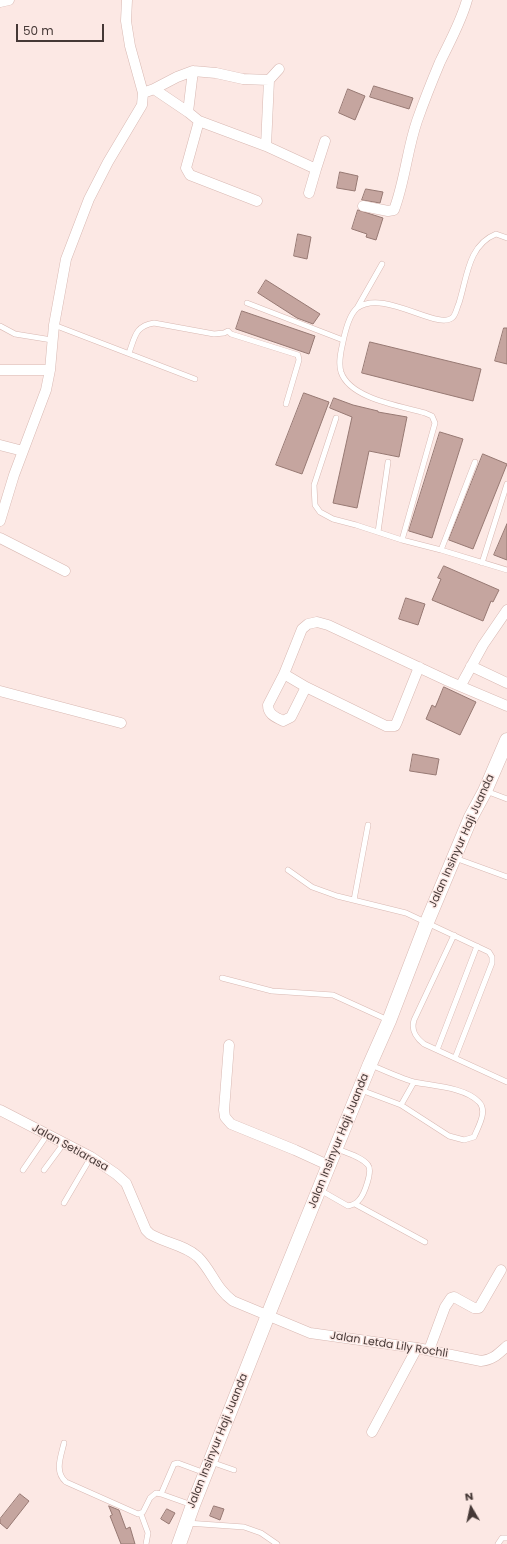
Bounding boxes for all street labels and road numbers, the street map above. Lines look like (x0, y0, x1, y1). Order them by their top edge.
street label: Jalan Insinyur Haji Juanda (427, 772, 497, 910)
street label: Jalan Insinyur Haji Juanda (306, 1072, 372, 1210)
street label: Jalan Setiarasa (29, 1121, 111, 1175)
street label: Jalan Letda Lily Rochli (329, 1329, 449, 1361)
street label: Jalan Insinyur Haji Juanda (185, 1372, 251, 1510)

